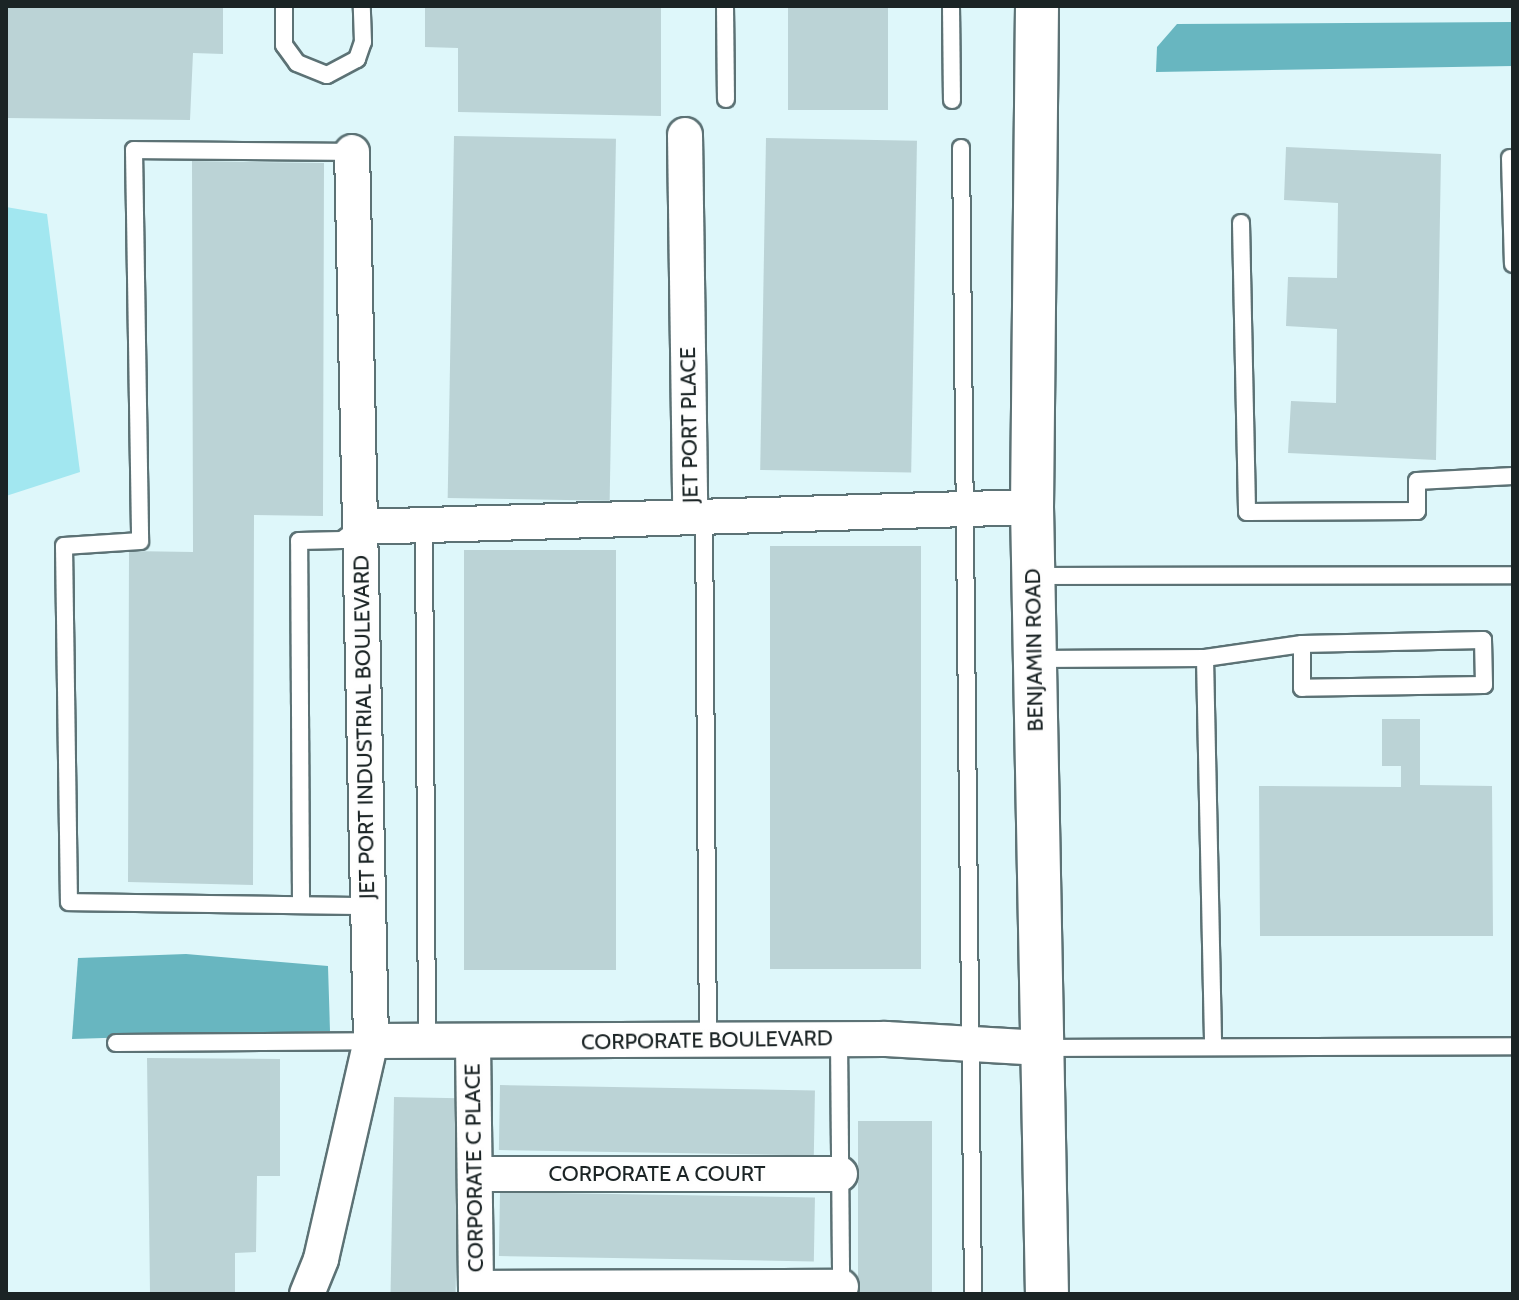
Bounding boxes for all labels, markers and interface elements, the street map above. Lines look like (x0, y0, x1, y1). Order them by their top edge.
street label: JET PORT PLACE (674, 347, 704, 503)
street label: JET PORT INDUSTRIAL BOULEVARD (348, 555, 380, 899)
street label: BENJAMIN ROAD (1019, 568, 1049, 732)
street label: CORPORATE BOULEVARD (581, 1025, 833, 1055)
street label: CORPORATE C PLACE (459, 1063, 489, 1273)
street label: CORPORATE A COURT (549, 1161, 765, 1187)

